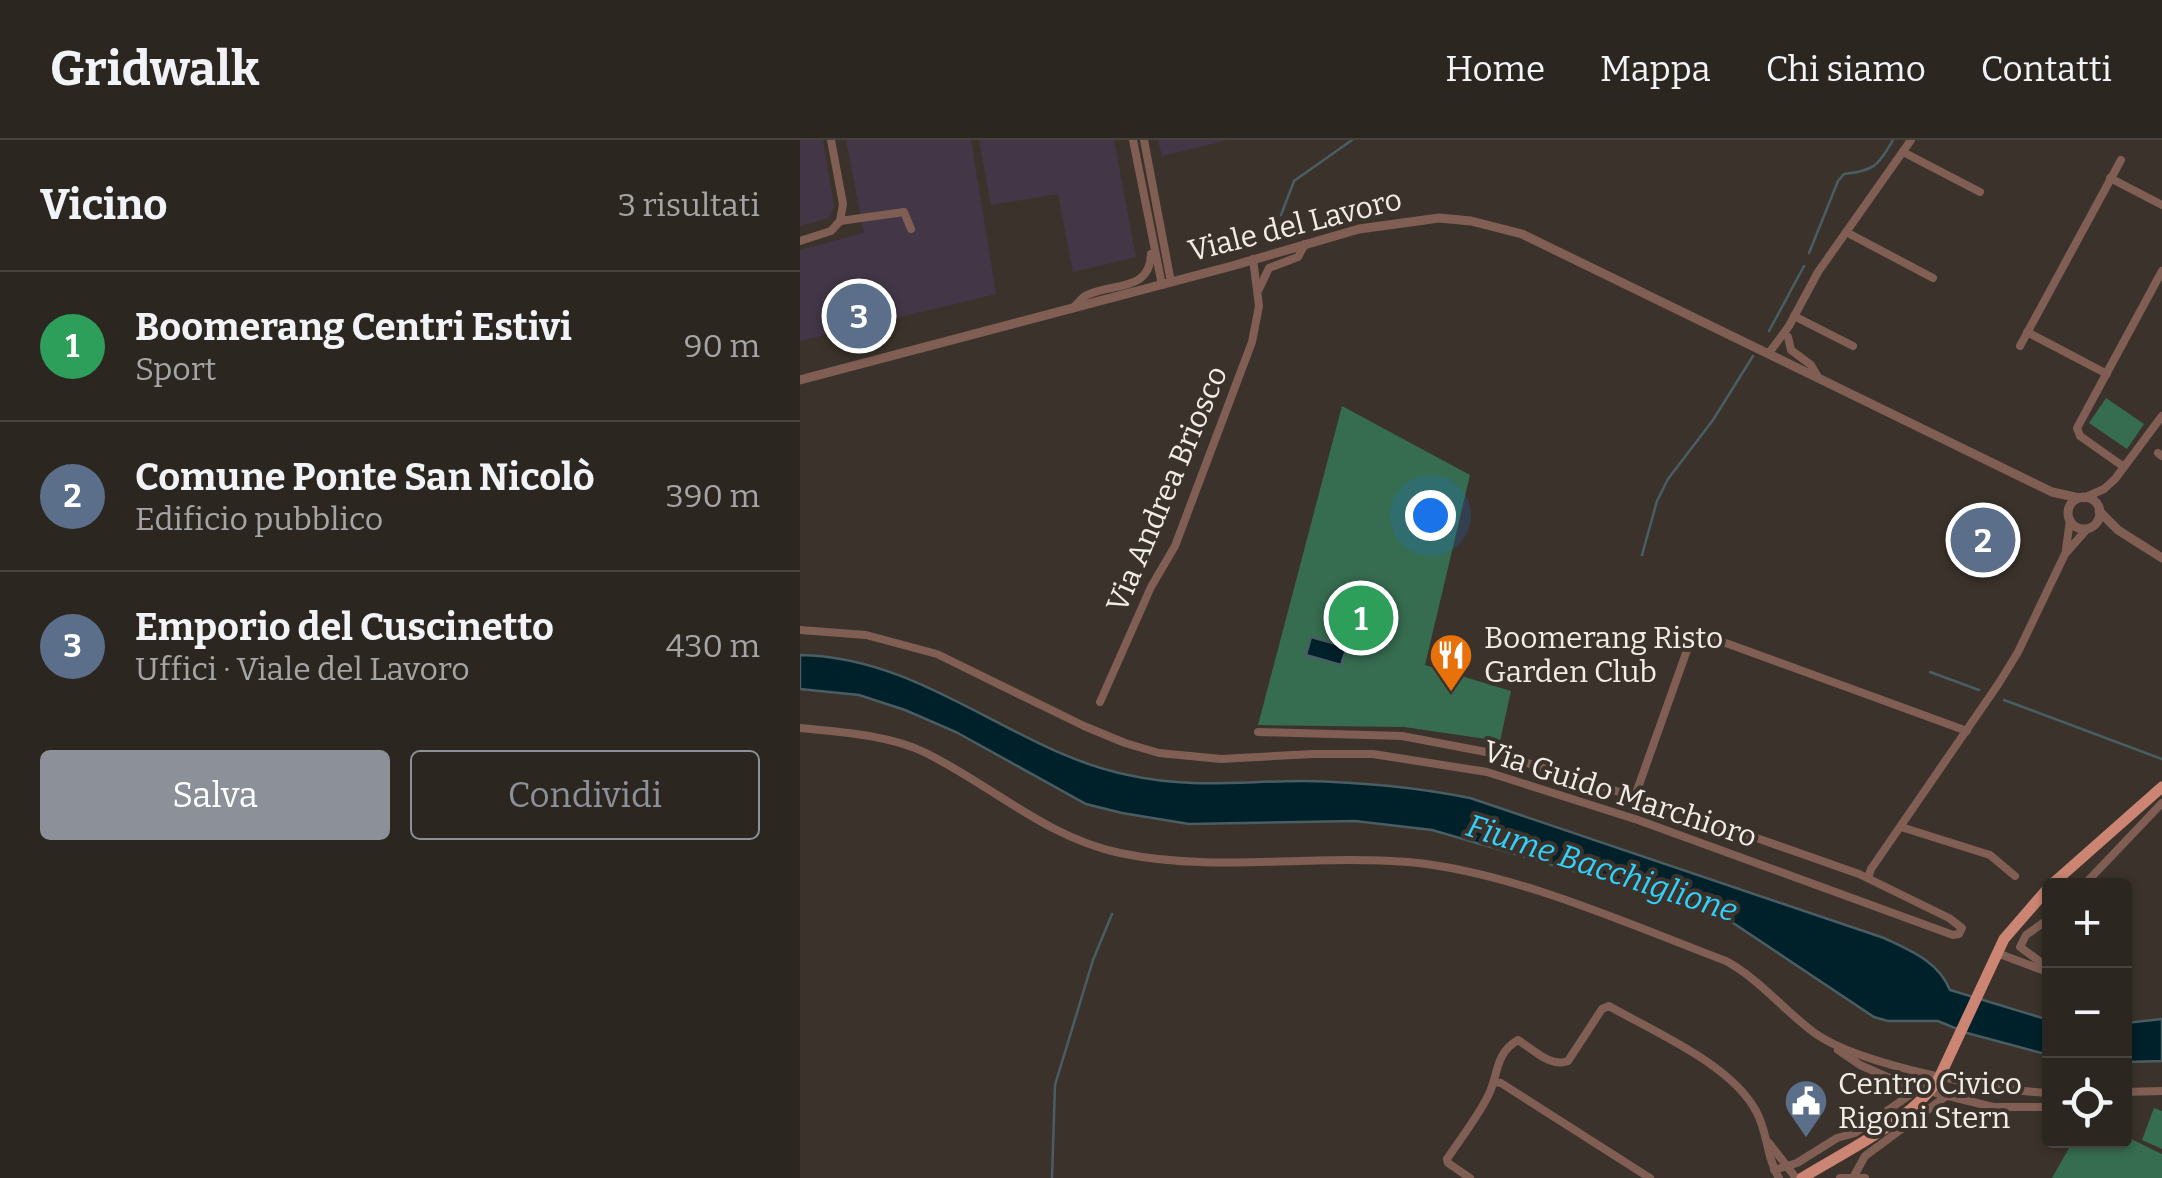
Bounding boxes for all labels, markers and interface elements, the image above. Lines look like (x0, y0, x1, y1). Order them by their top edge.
text: Gridwalk (50, 40, 259, 98)
text: Home (1445, 48, 1545, 90)
text: Mappa (1600, 48, 1711, 90)
text: Chi siamo (1766, 48, 1926, 90)
text: Contatti (1981, 48, 2112, 90)
text: Vicino (40, 180, 167, 230)
street label: Viale del Lavoro (1185, 181, 1405, 269)
text: 3 risultati (618, 186, 760, 224)
pin: 3 (827, 278, 892, 354)
text: Boomerang Centri Estivi (135, 304, 572, 350)
text: 1 (66, 327, 79, 365)
text: 90 m (684, 327, 760, 365)
text: Sport (135, 350, 216, 388)
street label: Via Andrea Briosco (1099, 361, 1235, 617)
text: Comune Ponte San Nicolò (135, 454, 595, 500)
text: 2 (63, 477, 82, 515)
text: 390 m (666, 477, 760, 515)
your location (1405, 490, 1456, 541)
text: Edificio pubblico (135, 500, 383, 538)
pin: 2 (1950, 502, 2016, 578)
pin: 1 (1328, 580, 1394, 656)
text: Emporio del Cuscinetto (135, 604, 554, 650)
place label: Boomerang Risto Garden Club (1484, 620, 1723, 690)
text: 3 (63, 627, 82, 665)
text: 430 m (666, 627, 760, 665)
restaurant icon: Boomerang Risto Garden Club (1428, 632, 1474, 693)
text: Uffici · Viale del Lavoro (135, 650, 470, 688)
street label: Via Guido Marchioro (1479, 733, 1761, 855)
button: Salva (40, 750, 390, 840)
button: Condividi (410, 750, 760, 840)
water label: Fiume Bacchiglione (1462, 806, 1742, 930)
map controls (2042, 878, 2132, 1148)
button: + (2042, 878, 2132, 968)
button: − (2042, 968, 2132, 1058)
button: locate (2042, 1058, 2132, 1148)
place label: Centro Civico Rigoni Stern (1838, 1066, 2022, 1136)
public building icon: Centro Civico Rigoni Stern (1783, 1078, 1829, 1139)

